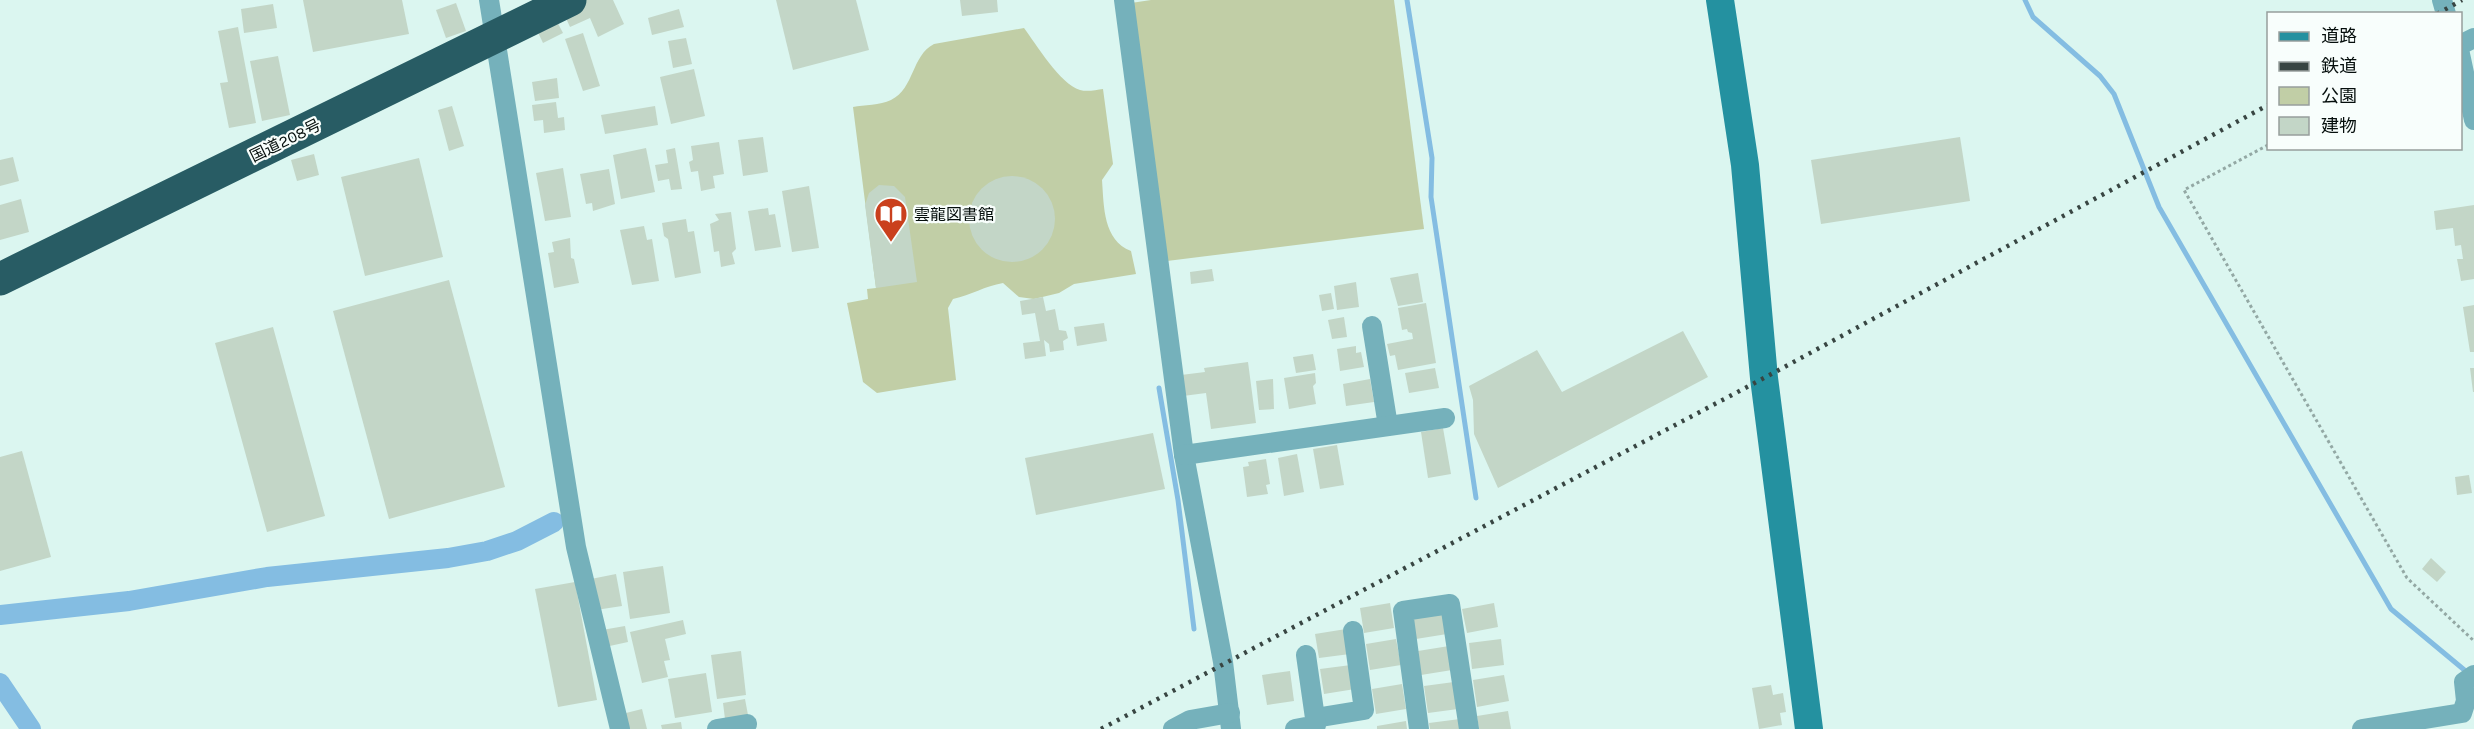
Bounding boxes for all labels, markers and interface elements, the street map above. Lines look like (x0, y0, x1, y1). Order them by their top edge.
legend (2267, 12, 2462, 150)
text: 道路 (2321, 25, 2357, 47)
text: 鉄道 (2321, 55, 2357, 77)
text: 公園 (2321, 85, 2357, 107)
street label: 国道208号 (247, 115, 324, 166)
text: 建物 (2321, 115, 2357, 137)
library icon: 雲龍図書館 (873, 196, 909, 243)
place label: 雲龍図書館 (914, 205, 994, 224)

